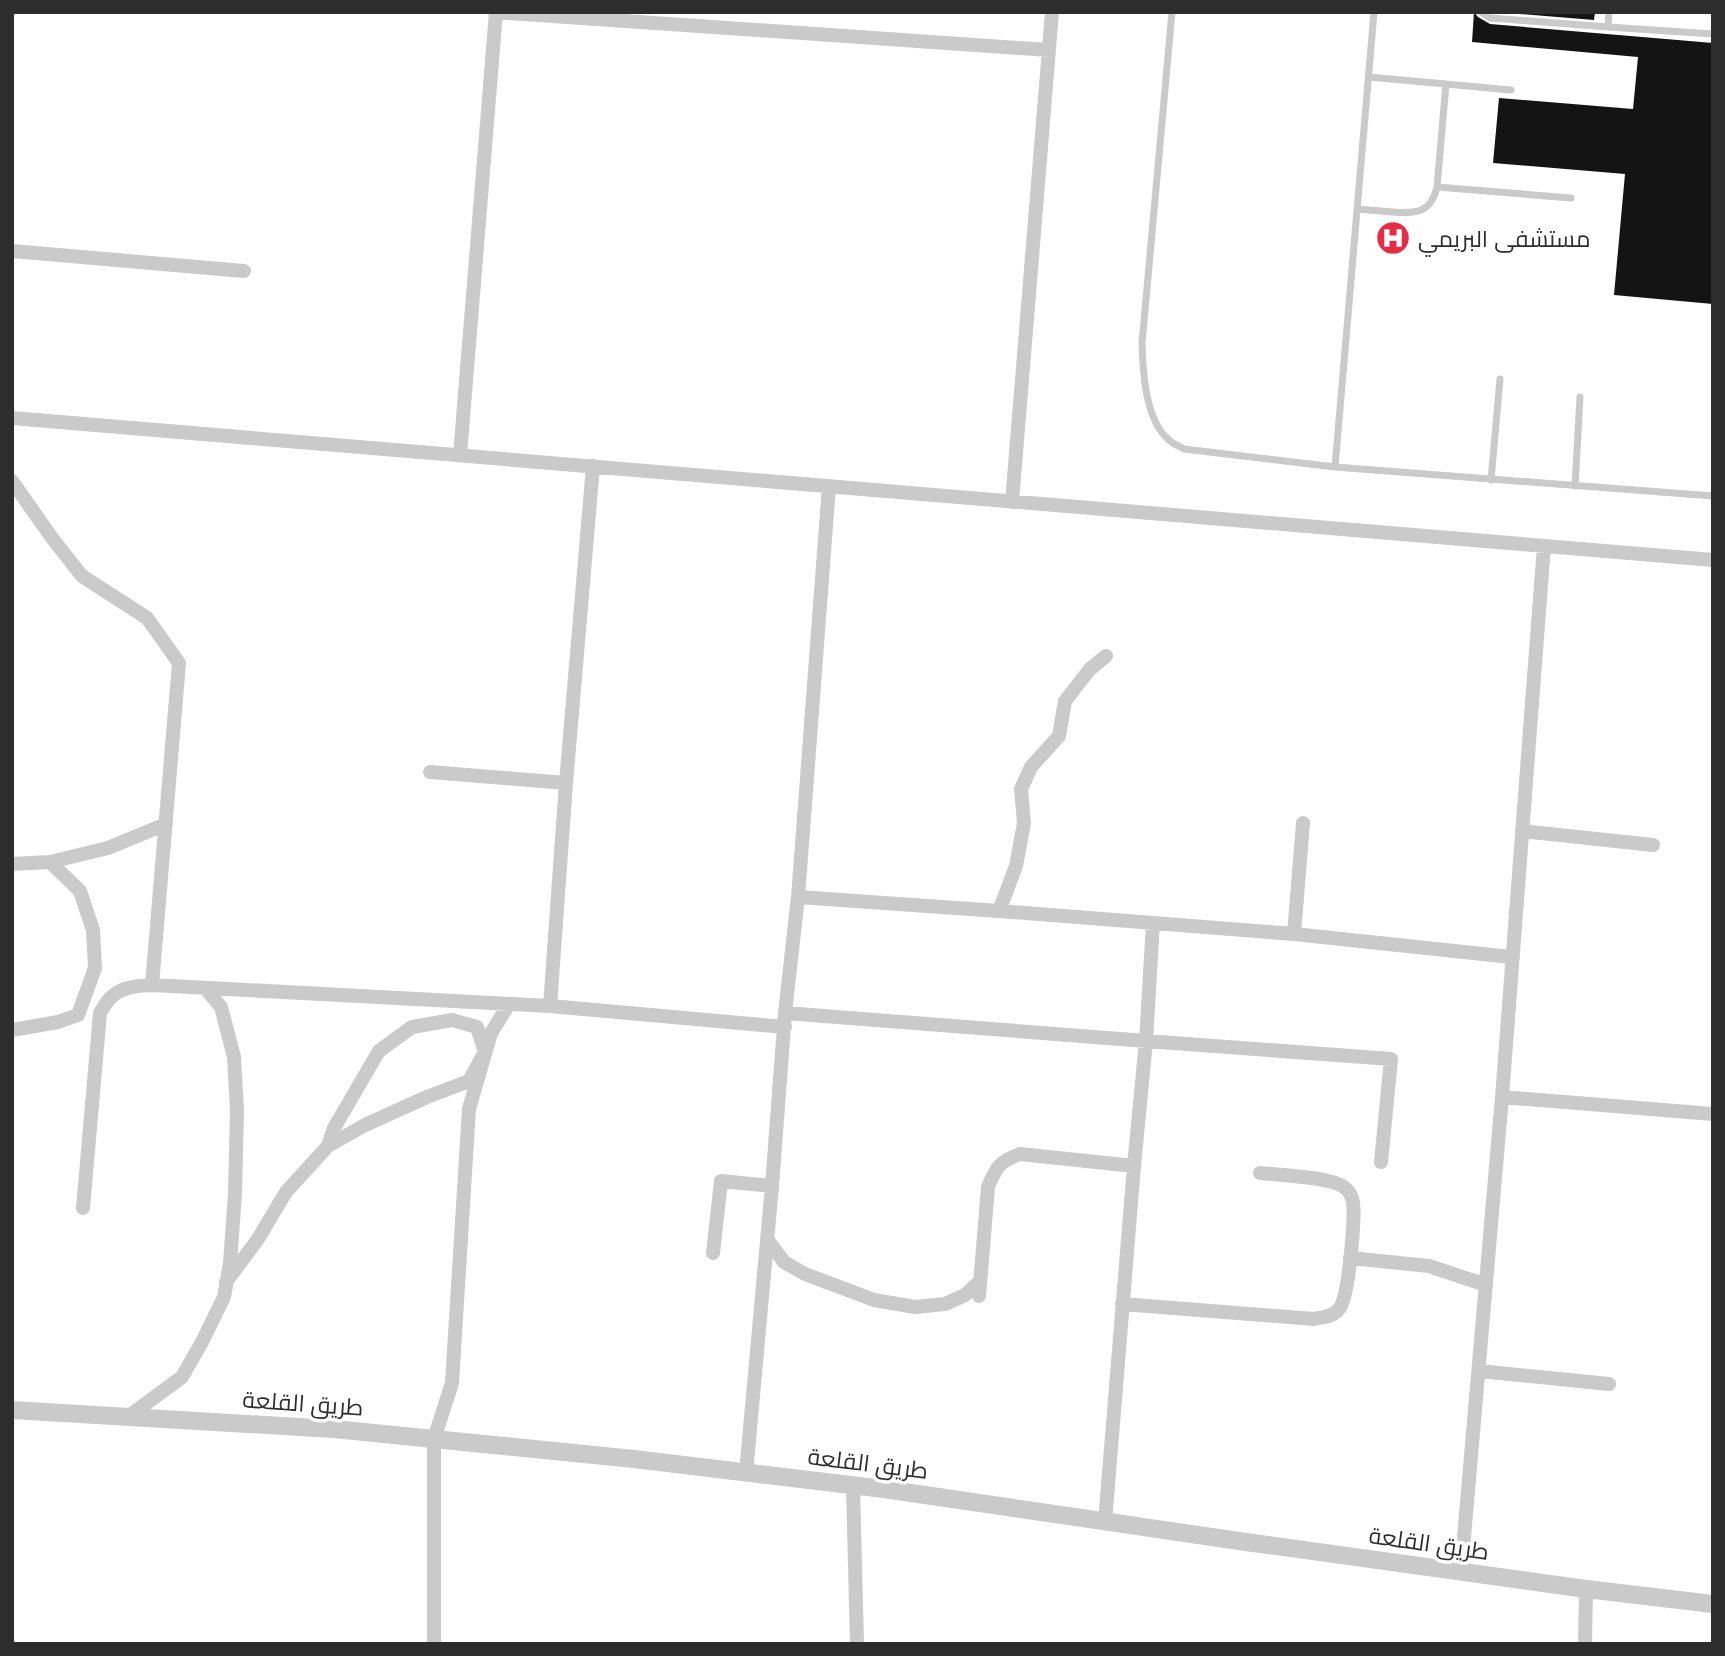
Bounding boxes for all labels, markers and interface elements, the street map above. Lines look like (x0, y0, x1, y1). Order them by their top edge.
hospital icon: مستشفى البريمي (1374, 219, 1412, 257)
place label: مستشفى البريمي (1418, 224, 1590, 257)
street label: طريق القلعة (242, 1384, 364, 1422)
street label: طريق القلعة (806, 1441, 930, 1485)
street label: طريق القلعة (1367, 1520, 1491, 1566)

